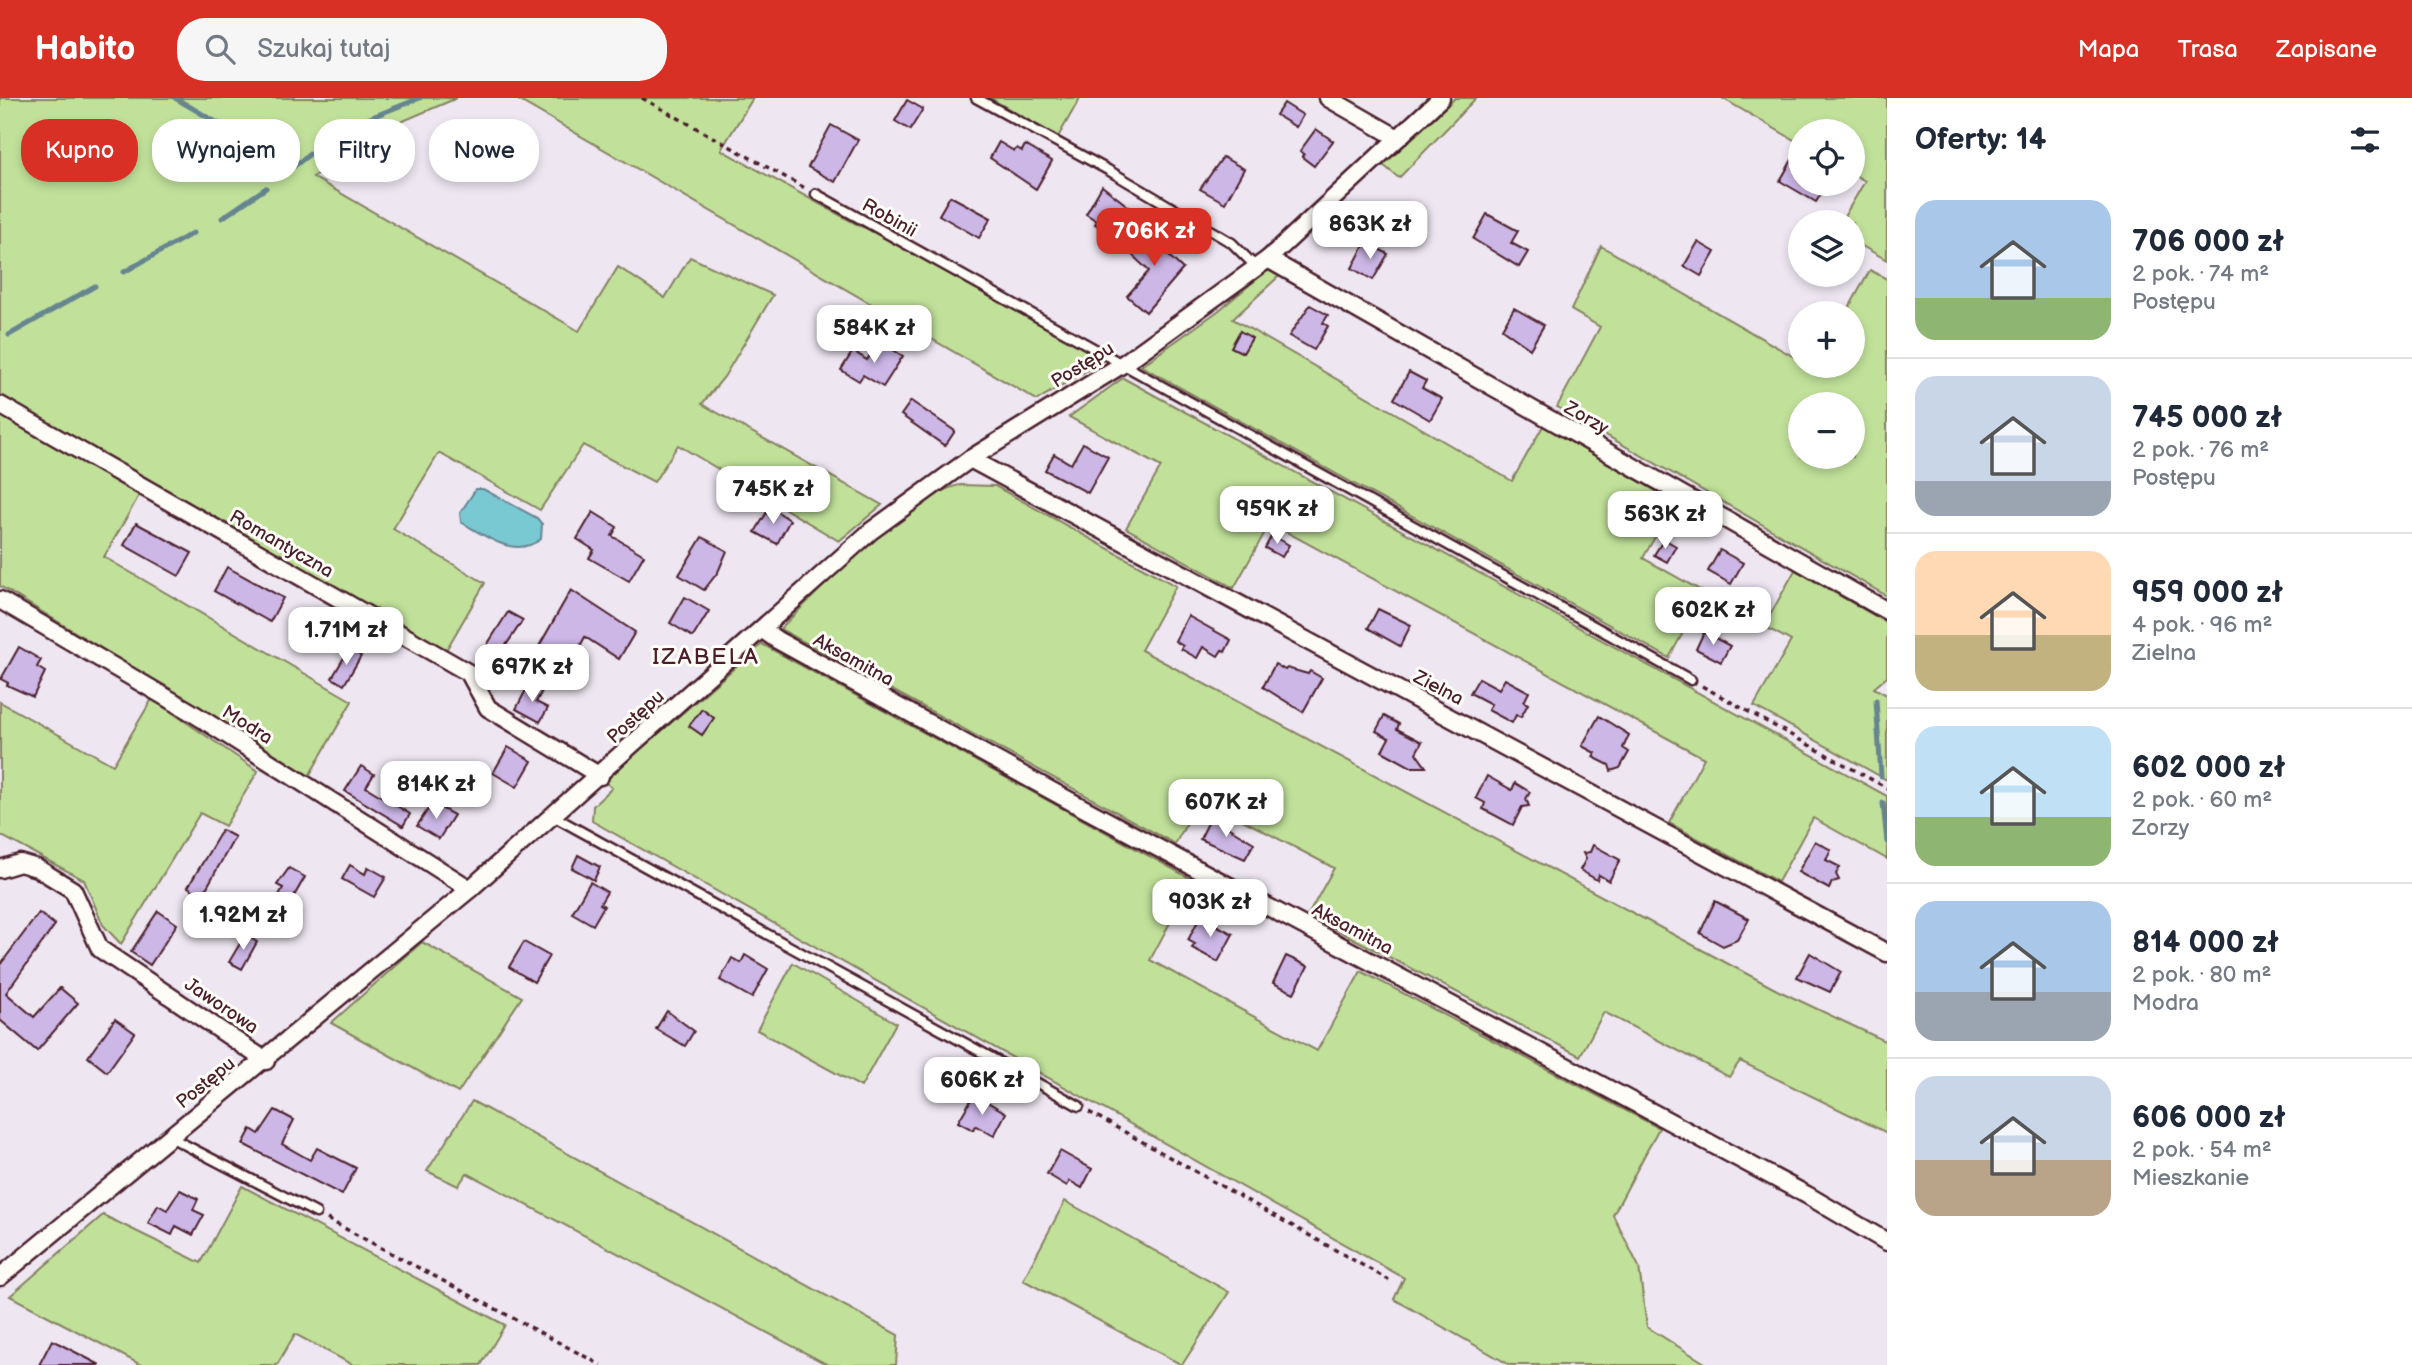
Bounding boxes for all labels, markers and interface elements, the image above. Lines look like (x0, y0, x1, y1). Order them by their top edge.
search box (177, 18, 667, 81)
text: Habito (35, 29, 135, 69)
icon: search (201, 30, 239, 68)
text: Szukaj tutaj (257, 34, 391, 65)
text: Mapa (2078, 35, 2139, 64)
text: Trasa (2177, 35, 2238, 64)
text: Zapisane (2276, 35, 2377, 64)
chip: Kupno (21, 119, 138, 182)
chip: Wynajem (152, 119, 300, 182)
chip: Filtry (314, 119, 415, 182)
chip: Nowe (429, 119, 539, 182)
map controls (1788, 119, 1865, 469)
button: locate (1788, 119, 1865, 196)
icon: filters (2346, 121, 2384, 159)
text: Oferty: 14 (1915, 122, 2046, 158)
street label: Robinii (858, 194, 921, 243)
pin: 863K zł (1305, 202, 1435, 261)
pin: 706K zł (1089, 208, 1219, 268)
text: 863K zł (1328, 210, 1412, 238)
button: layers (1788, 210, 1865, 287)
text: 706K zł (1113, 217, 1195, 245)
text: 706 000 zł (2132, 224, 2284, 260)
icon: home (1971, 228, 2055, 312)
text: 2 pok. · 74 m² (2132, 260, 2269, 288)
text: Postępu (2132, 288, 2216, 316)
button: + (1788, 301, 1865, 378)
pin: 584K zł (809, 306, 939, 365)
text: 584K zł (833, 314, 915, 342)
street label: Postępu (1047, 337, 1118, 393)
button: − (1788, 392, 1865, 469)
street label: Zorzy (1559, 396, 1613, 440)
text: 745 000 zł (2132, 400, 2282, 436)
icon: home (1971, 404, 2055, 488)
text: 2 pok. · 76 m² (2132, 436, 2269, 464)
text: Postępu (2132, 464, 2216, 492)
pin: 745K zł (708, 466, 838, 526)
text: 745K zł (732, 475, 814, 503)
pin: 959K zł (1212, 486, 1342, 546)
pin: 563K zł (1600, 491, 1730, 551)
text: 959K zł (1236, 495, 1318, 523)
text: 563K zł (1624, 500, 1706, 528)
street label: Romantyczna (225, 505, 337, 583)
text: 959 000 zł (2132, 575, 2283, 611)
icon: home (1971, 579, 2055, 663)
pin: 602K zł (1648, 588, 1778, 647)
text: 602K zł (1671, 596, 1755, 624)
pin: 1.71M zł (274, 608, 418, 667)
text: 4 pok. · 96 m² (2132, 611, 2272, 639)
text: 1.71M zł (304, 616, 388, 644)
street label: Aksamitna (809, 629, 898, 692)
text: Zielna (2132, 639, 2196, 667)
district label: IZABELA (652, 643, 760, 671)
pin: 697K zł (467, 644, 597, 704)
text: 697K zł (491, 653, 573, 681)
street label: Zielna (1409, 665, 1467, 711)
street label: Postępu (603, 685, 669, 749)
street label: Modra (218, 701, 277, 750)
text: 602 000 zł (2132, 750, 2285, 786)
icon: home (1971, 754, 2055, 838)
pin: 814K zł (371, 762, 501, 821)
text: 814K zł (396, 770, 476, 798)
pin: 607K zł (1161, 780, 1291, 839)
text: 2 pok. · 60 m² (2132, 786, 2272, 814)
text: 607K zł (1185, 788, 1267, 816)
text: Zorzy (2132, 814, 2189, 842)
pin: 903K zł (1145, 880, 1275, 939)
text: 903K zł (1168, 888, 1252, 916)
pin: 1.92M zł (171, 892, 315, 952)
street label: Aksamitna (1308, 898, 1397, 960)
text: 1.92M zł (199, 901, 287, 929)
text: 814 000 zł (2132, 925, 2279, 961)
icon: home (1971, 929, 2055, 1013)
text: 2 pok. · 80 m² (2132, 961, 2272, 989)
street label: Jaworowa (180, 973, 263, 1039)
text: Modra (2132, 989, 2199, 1017)
street label: Postępu (172, 1052, 240, 1114)
pin: 606K zł (917, 1058, 1047, 1117)
text: 606K zł (940, 1066, 1024, 1094)
text: 606 000 zł (2132, 1100, 2286, 1136)
icon: home (1971, 1104, 2055, 1188)
text: 2 pok. · 54 m² (2132, 1136, 2272, 1164)
text: Mieszkanie (2132, 1164, 2249, 1192)

